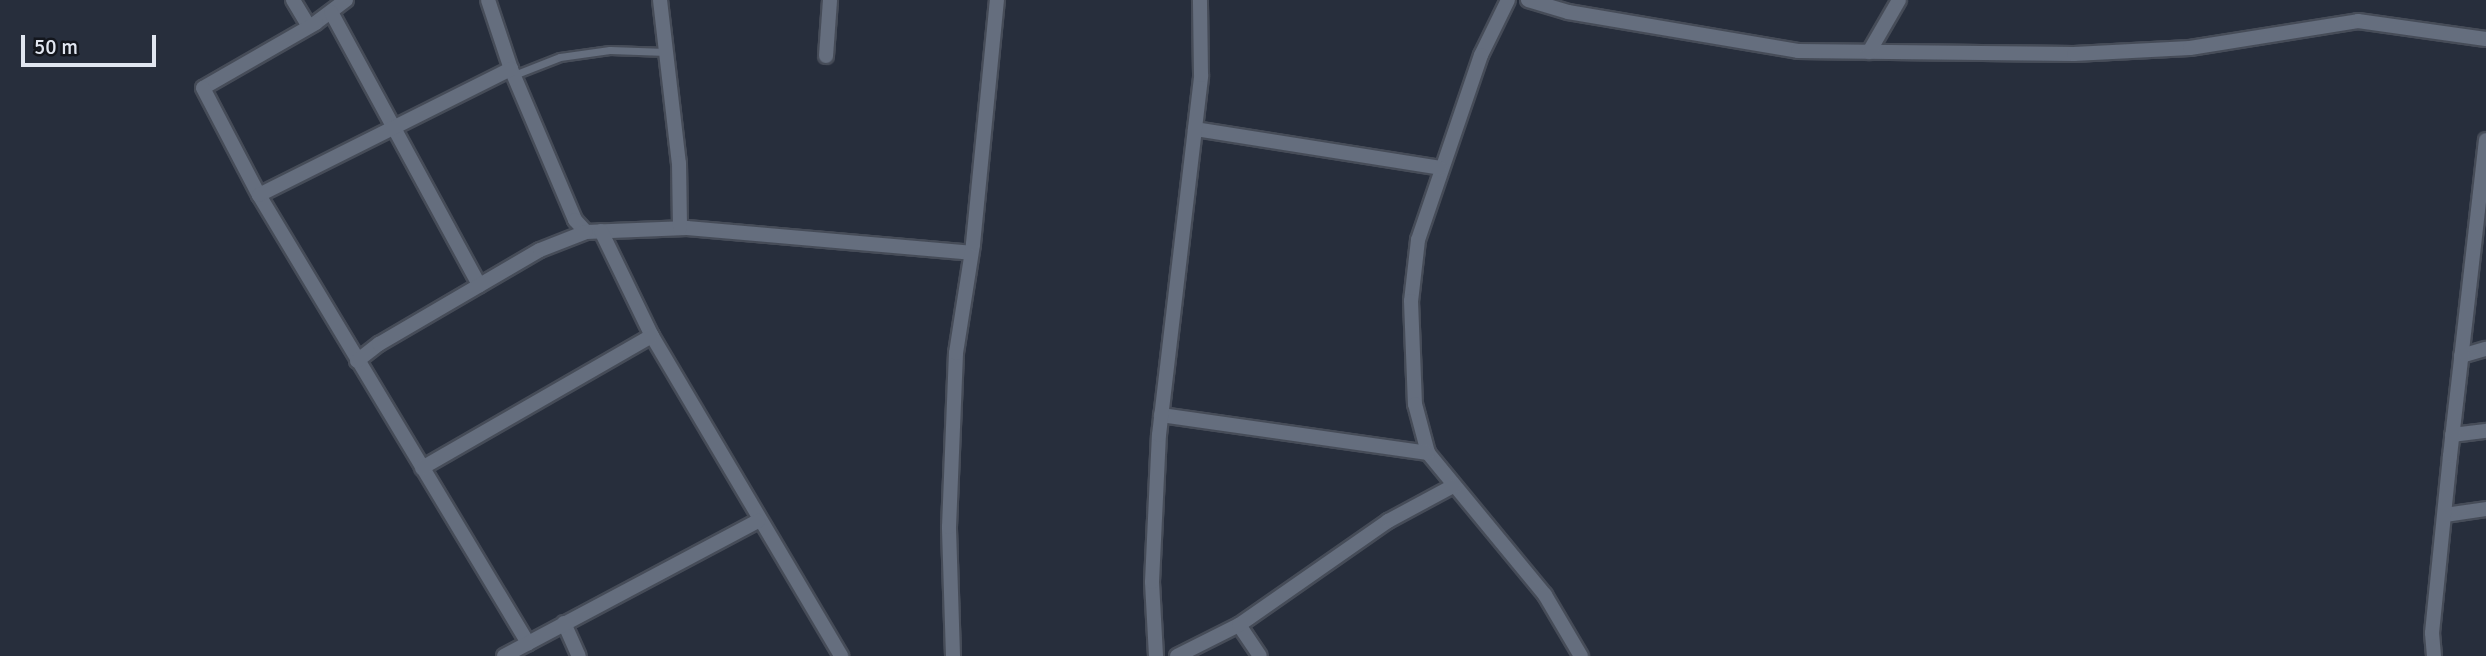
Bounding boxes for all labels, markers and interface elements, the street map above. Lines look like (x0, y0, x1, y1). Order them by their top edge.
scale bar (24, 21, 159, 65)
text: 50 m (34, 34, 78, 60)

